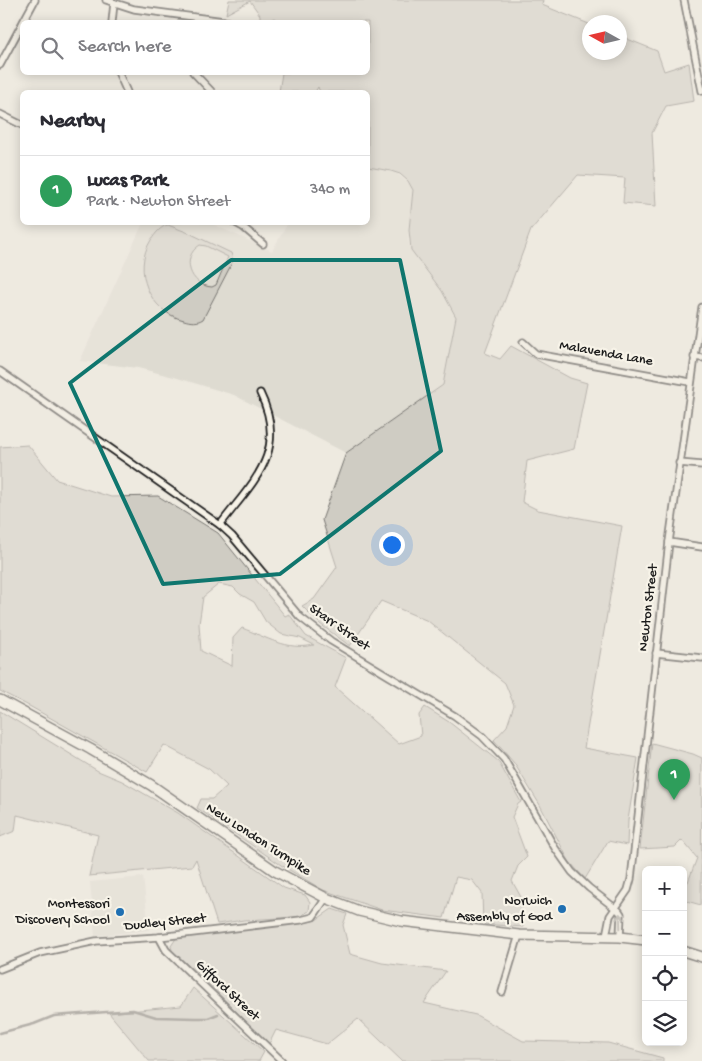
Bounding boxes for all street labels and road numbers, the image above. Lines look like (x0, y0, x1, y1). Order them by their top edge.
street label: Malavenda Lane (558, 337, 655, 371)
street label: Newton Street (635, 562, 663, 652)
street label: Starr Street (305, 601, 374, 656)
street label: New London Turnpike (202, 800, 314, 881)
street label: Dudley Street (122, 910, 208, 936)
street label: Gifford Street (191, 957, 264, 1026)

